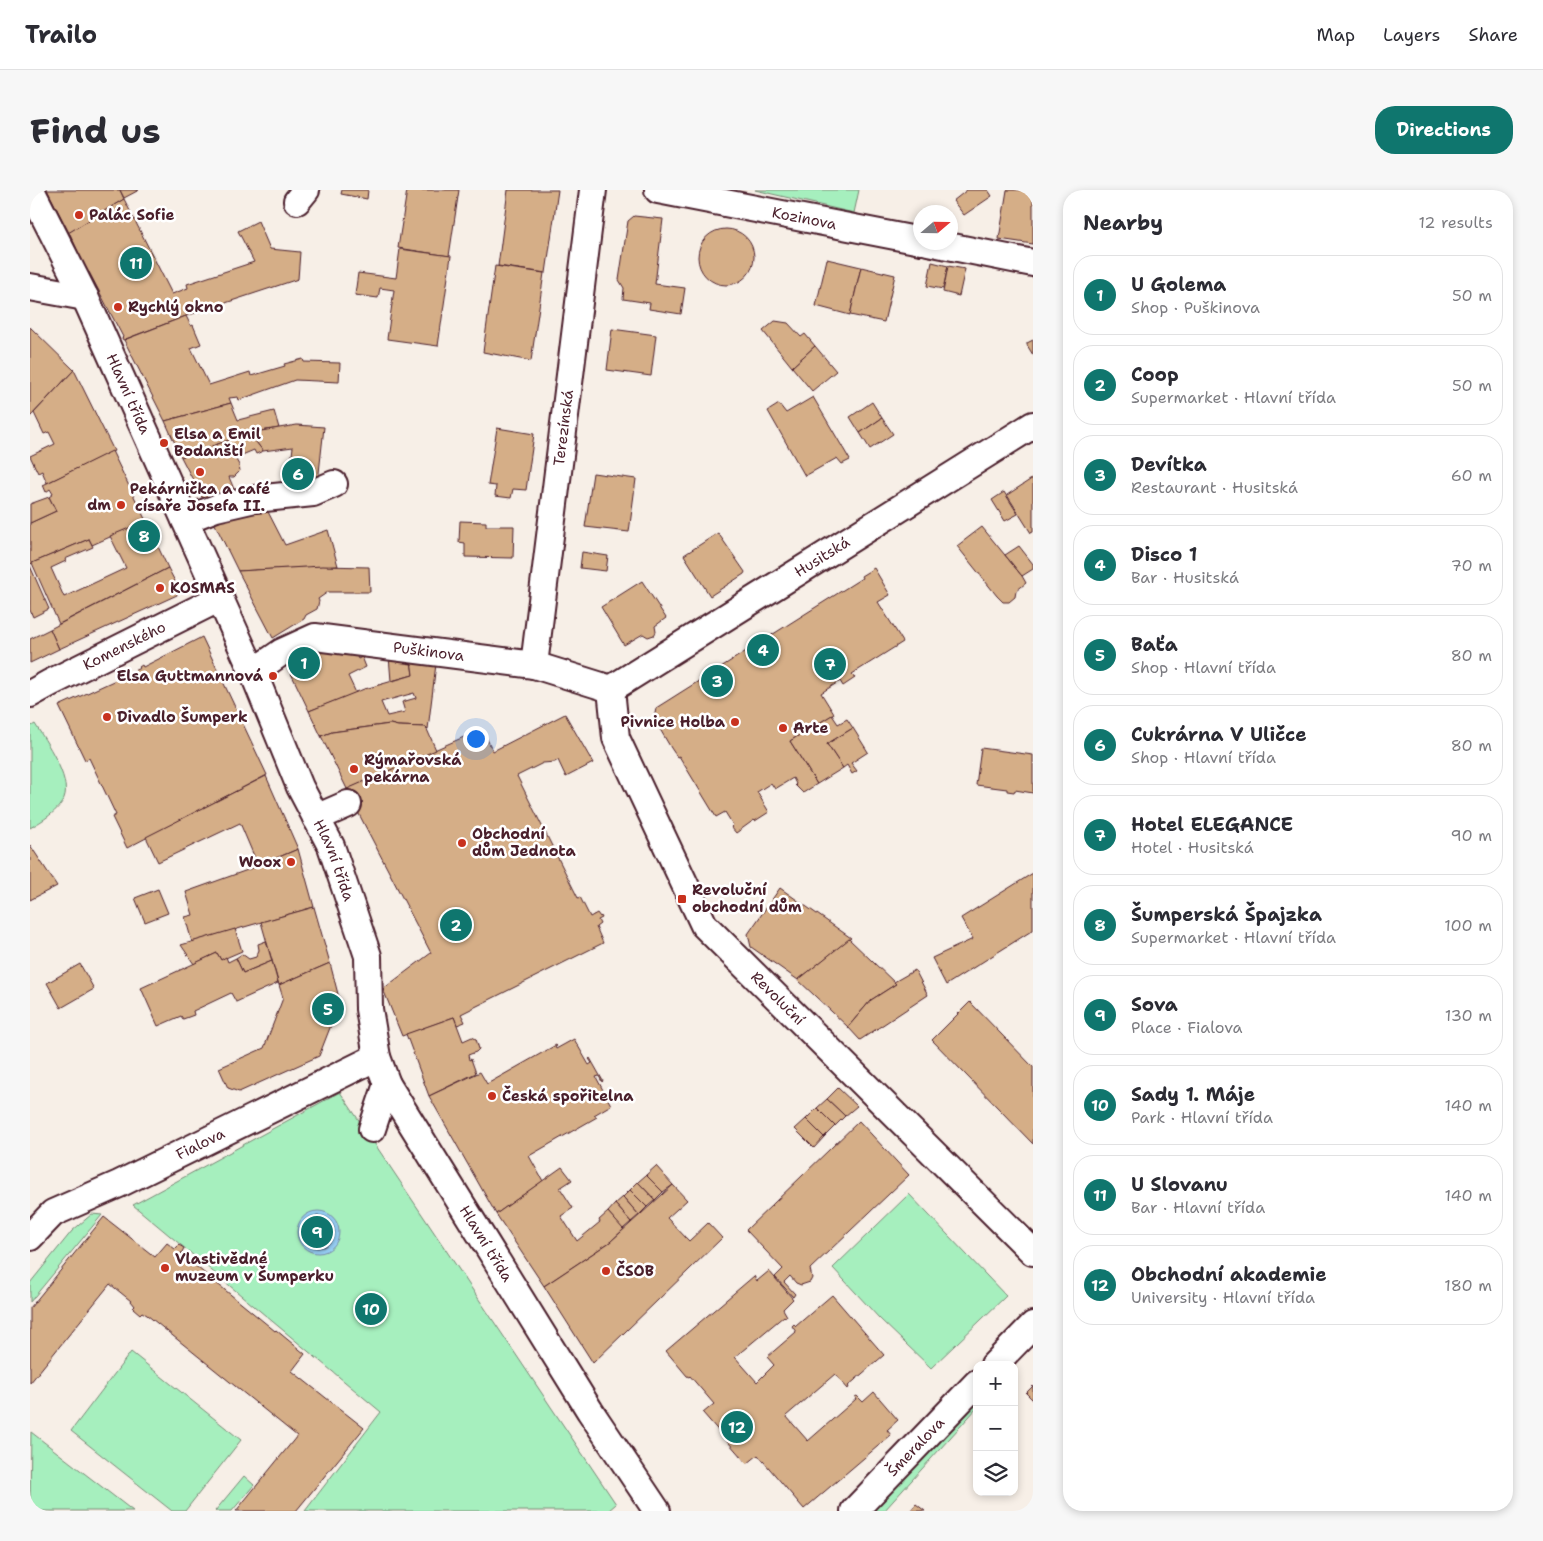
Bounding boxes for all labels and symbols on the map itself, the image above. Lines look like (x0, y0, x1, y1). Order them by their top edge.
street label: Kozinova (770, 202, 839, 235)
place label: Palác Sofie (89, 205, 175, 225)
north arrow (913, 205, 958, 250)
marker: Palác Sofie (73, 209, 85, 221)
pin: 11 (120, 244, 152, 282)
place label: Rychlý okno (128, 297, 224, 317)
marker: Rychlý okno (112, 301, 124, 313)
street label: Hlavní třída (102, 350, 155, 438)
street label: Terezínská (549, 388, 578, 467)
place label: Elsa a Emil Bodanští (174, 424, 261, 461)
marker: Elsa a Emil Bodanští (158, 437, 170, 449)
pin: 6 (282, 455, 314, 493)
marker: Pekárnička a café císaře Josefa II. (194, 466, 206, 478)
place label: Pekárnička a café císaře Josefa II. (130, 479, 270, 516)
place label: dm (87, 495, 111, 515)
marker: dm (115, 499, 127, 511)
pin: 8 (128, 517, 160, 555)
street label: Husitská (791, 532, 854, 582)
place label: KOSMAS (170, 578, 235, 598)
marker: KOSMAS (154, 582, 166, 594)
street label: Komenského (80, 617, 169, 675)
pin: 4 (747, 631, 779, 669)
street label: Puškinova (392, 637, 466, 666)
pin: 1 (288, 644, 320, 682)
pin: 7 (814, 645, 846, 683)
pin: 3 (701, 662, 733, 700)
place label: Elsa Guttmannová (116, 666, 264, 686)
marker: Elsa Guttmannová (267, 670, 279, 682)
place label: Divadlo Šumperk (117, 706, 248, 727)
marker: Divadlo Šumperk (101, 711, 113, 723)
place label: Pivnice Holba (620, 712, 726, 732)
marker: Pivnice Holba (729, 716, 741, 728)
place label: Arte (793, 718, 829, 738)
marker: Arte (777, 722, 789, 734)
your location (463, 726, 489, 752)
place label: Rýmařovská pekárna (364, 750, 462, 787)
marker: Rýmařovská pekárna (348, 763, 360, 775)
street label: Hlavní třída (309, 816, 359, 904)
place label: Obchodní dům Jednota (472, 824, 577, 861)
marker: Obchodní dům Jednota (456, 837, 468, 849)
place label: Woox (239, 852, 281, 872)
marker: Woox (285, 856, 297, 868)
place label: Revoluční obchodní dům (692, 880, 802, 917)
marker: Revoluční obchodní dům (676, 893, 688, 905)
pin: 2 (440, 906, 472, 944)
street label: Revoluční (746, 967, 810, 1030)
pin: 5 (312, 990, 344, 1028)
place label: Česká spořitelna (502, 1085, 634, 1106)
marker: Česká spořitelna (486, 1090, 498, 1102)
street label: Fialova (173, 1123, 229, 1164)
street label: Hlavní třída (455, 1202, 518, 1286)
pin: 9 (301, 1213, 333, 1251)
place label: Vlastivědné muzeum v Šumperku (175, 1249, 334, 1286)
place label: ČSOB (616, 1260, 654, 1281)
marker: Vlastivědné muzeum v Šumperku (159, 1262, 171, 1274)
marker: ČSOB (600, 1265, 612, 1277)
pin: 10 (355, 1290, 387, 1328)
pin: 12 (721, 1408, 753, 1446)
street label: Šmeralova (882, 1412, 949, 1481)

